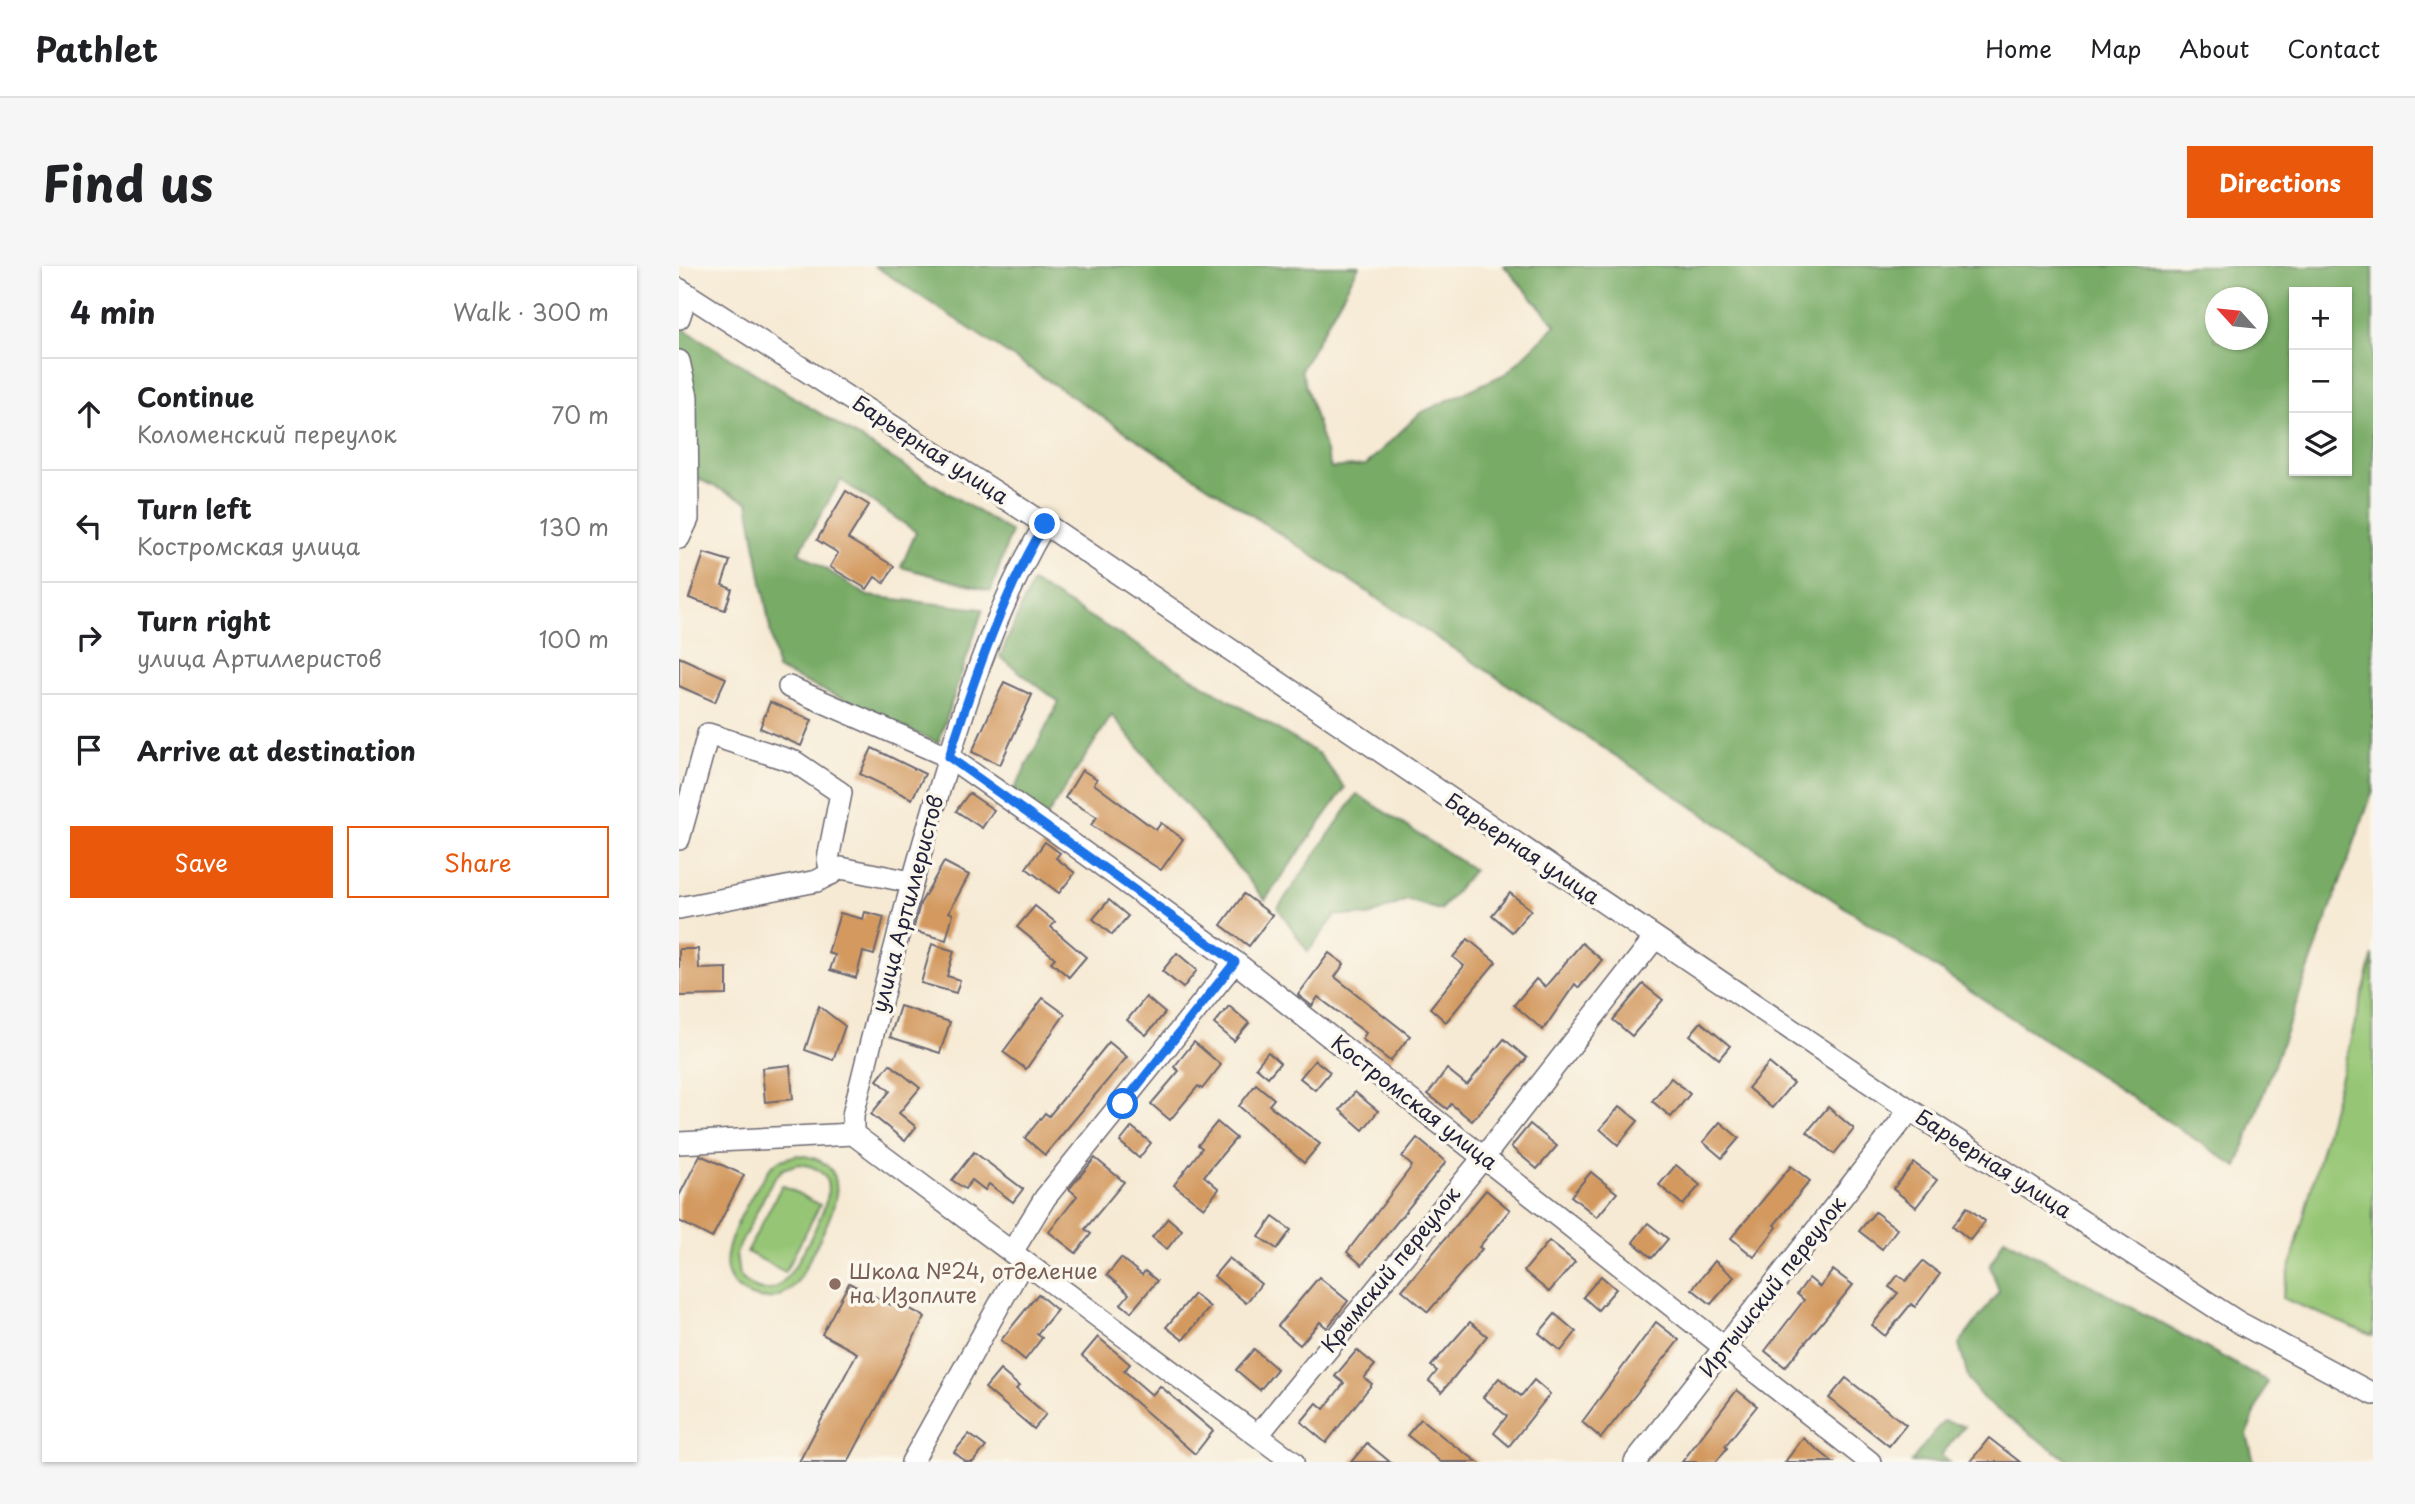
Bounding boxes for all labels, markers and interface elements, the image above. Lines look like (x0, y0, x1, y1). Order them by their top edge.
text: Pathlet (35, 23, 158, 73)
text: Home (1985, 30, 2052, 66)
text: Map (2090, 30, 2141, 66)
text: About (2179, 30, 2249, 66)
text: Contact (2287, 30, 2380, 66)
text: Find us (42, 145, 213, 219)
button: Directions (2187, 146, 2373, 218)
north arrow (2205, 287, 2268, 350)
map controls (2289, 287, 2352, 476)
button: + (2289, 287, 2352, 350)
text: 4 min (70, 289, 156, 334)
text: Walk · 300 m (453, 294, 609, 329)
button: − (2289, 350, 2352, 413)
text: Continue (137, 377, 254, 416)
street label: Барьерная улица (847, 386, 1016, 511)
icon: ahead (70, 395, 108, 433)
text: 70 m (551, 397, 609, 432)
button: layers (2289, 413, 2352, 476)
text: Коломенский переулок (137, 416, 397, 451)
text: Turn left (137, 489, 252, 528)
icon: left (70, 507, 108, 545)
route end (1029, 508, 1060, 539)
text: 130 m (539, 509, 609, 544)
text: Костромская улица (137, 528, 360, 563)
text: Turn right (137, 601, 271, 640)
icon: right (70, 619, 108, 657)
text: 100 m (539, 621, 609, 656)
text: улица Артиллеристов (137, 640, 382, 675)
icon: arrive (70, 731, 108, 769)
text: Arrive at destination (137, 731, 416, 770)
street label: Барьерная улица (1439, 784, 1608, 912)
street label: улица Артиллеристов (862, 791, 950, 1016)
button: Save (70, 826, 333, 898)
button: Share (347, 826, 609, 898)
street label: Костромская улица (1325, 1026, 1506, 1177)
route start (1107, 1088, 1138, 1119)
street label: Барьерная улица (1910, 1100, 2079, 1225)
street label: Крымский переулок (1312, 1178, 1467, 1359)
street label: Иртышский переулок (1690, 1188, 1853, 1383)
place label: Школа №24, отделение на Изоплите (849, 1254, 1098, 1310)
marker: Школа №24, отделение на Изоплите (827, 1276, 843, 1292)

